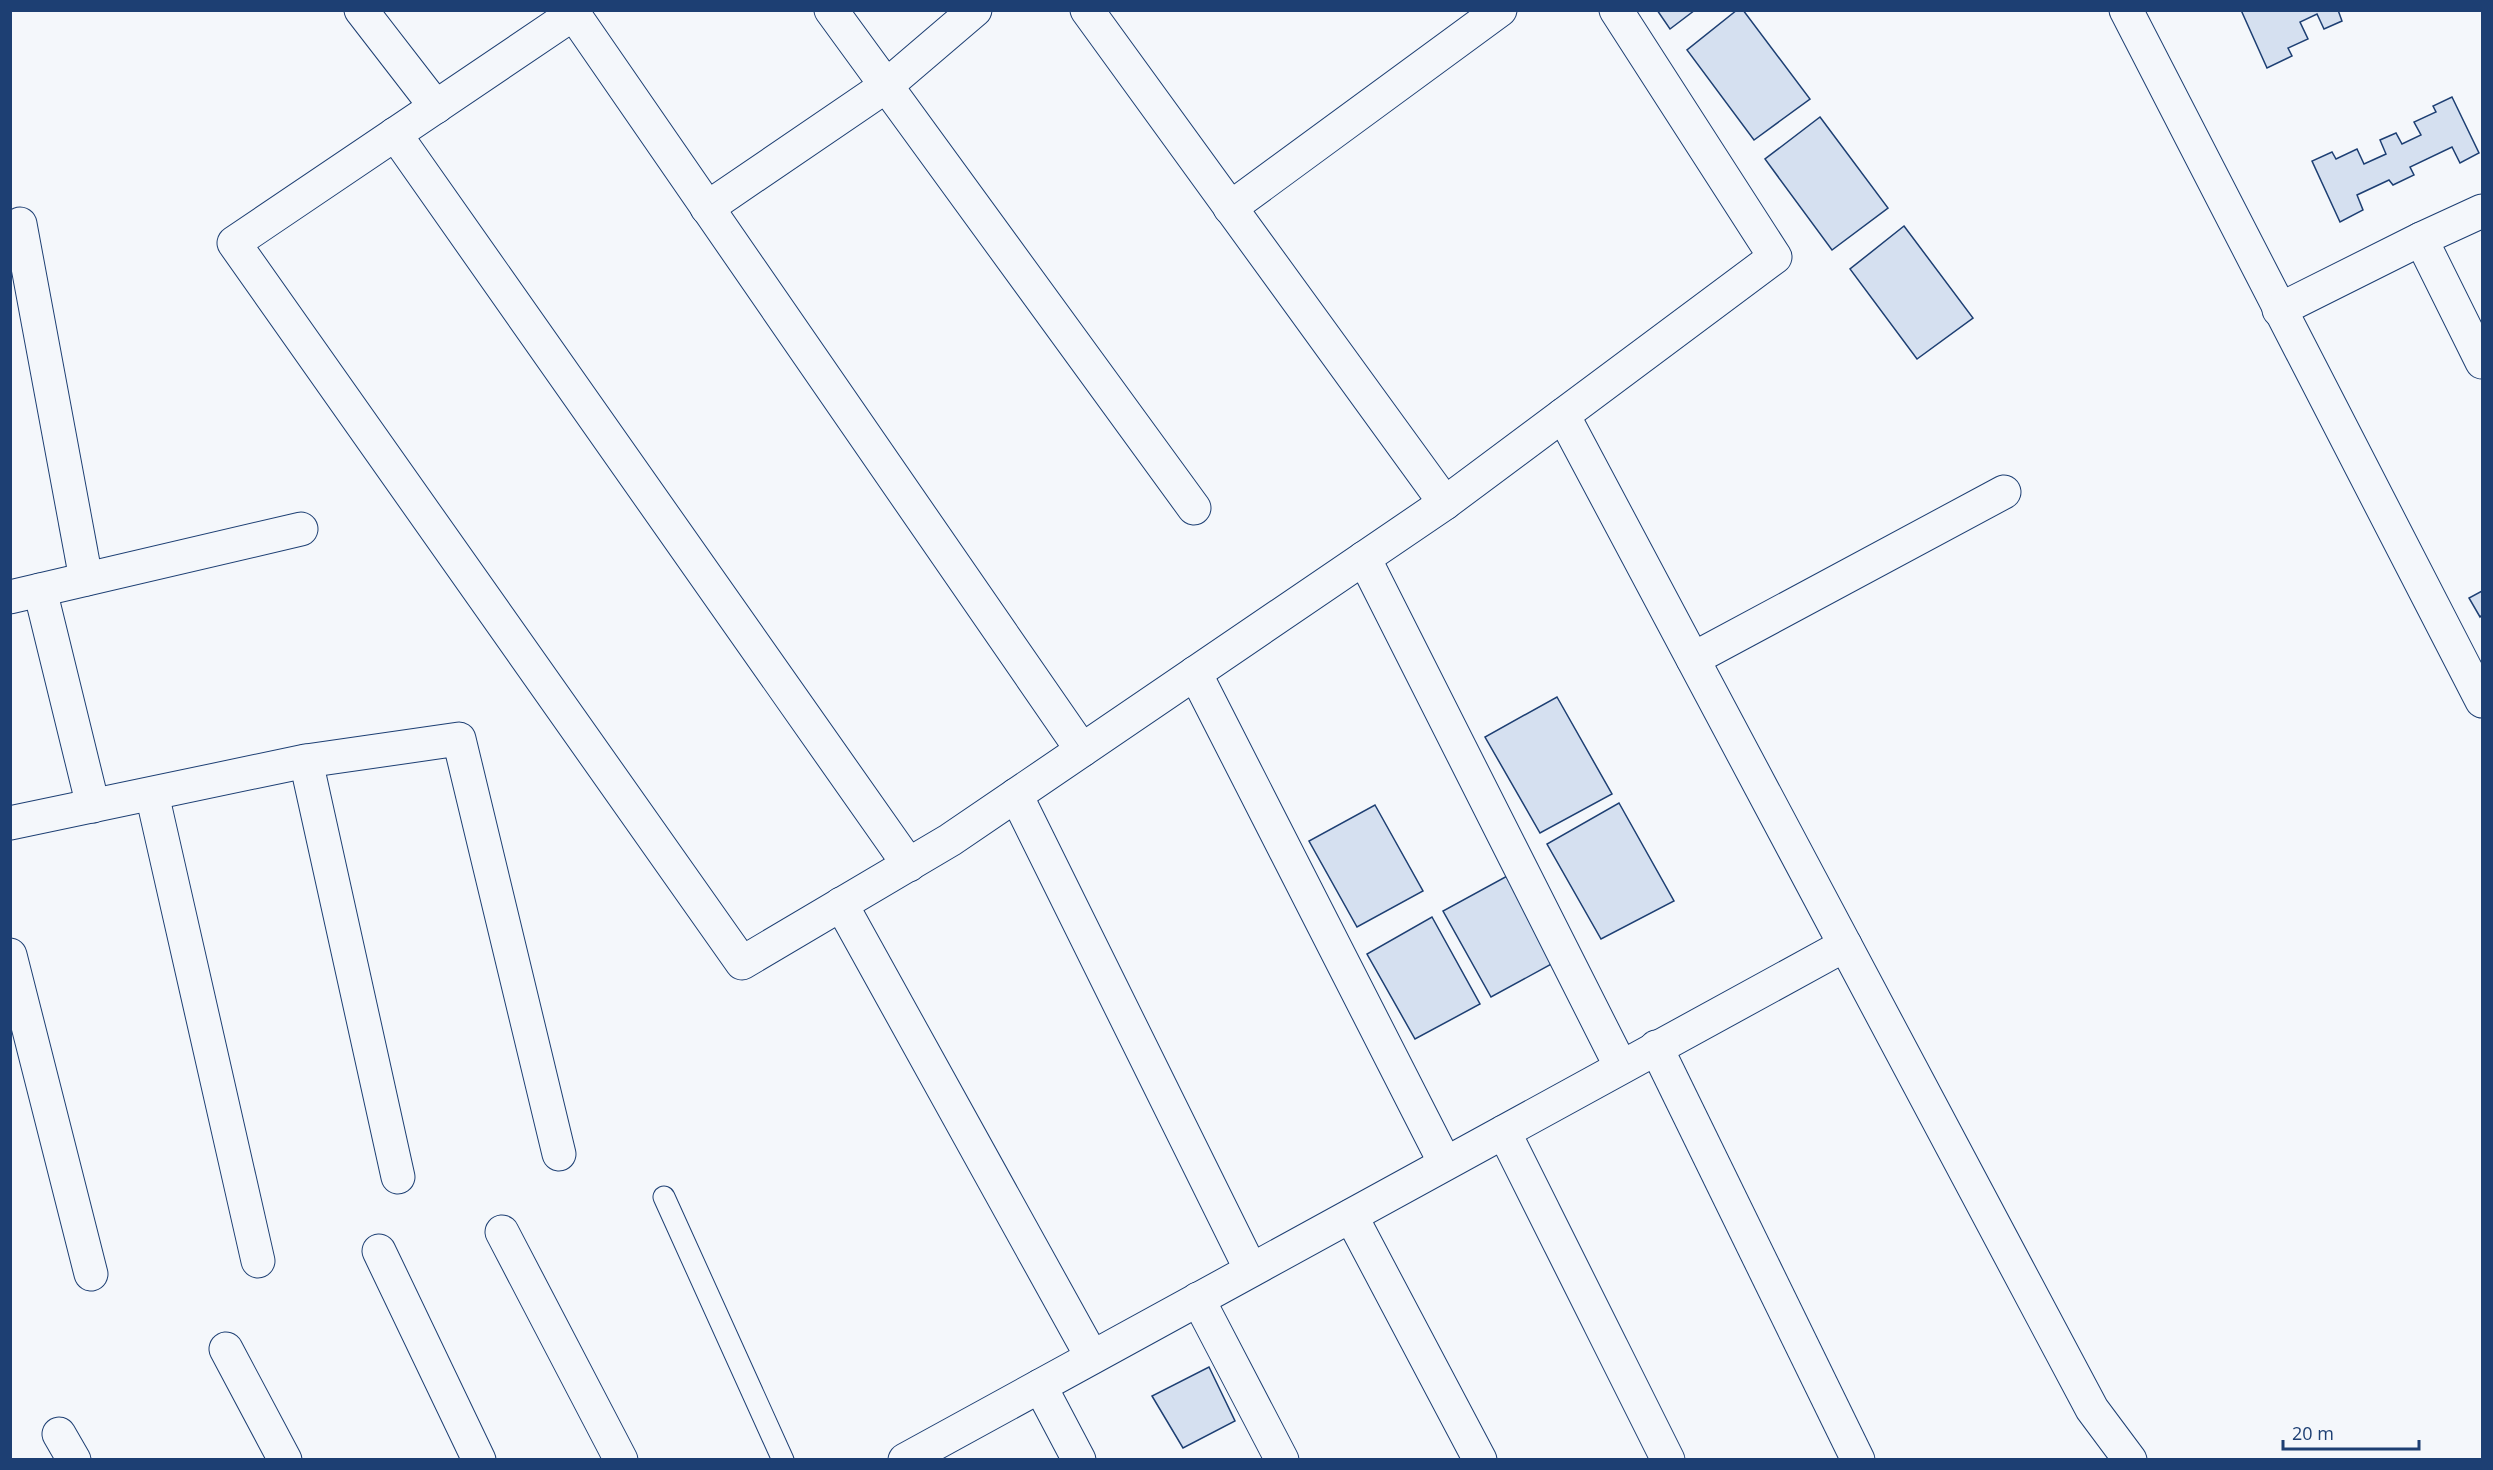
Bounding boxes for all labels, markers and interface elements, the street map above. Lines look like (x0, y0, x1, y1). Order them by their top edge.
scale bar (2283, 1413, 2420, 1451)
text: 20 m (2292, 1421, 2334, 1445)

